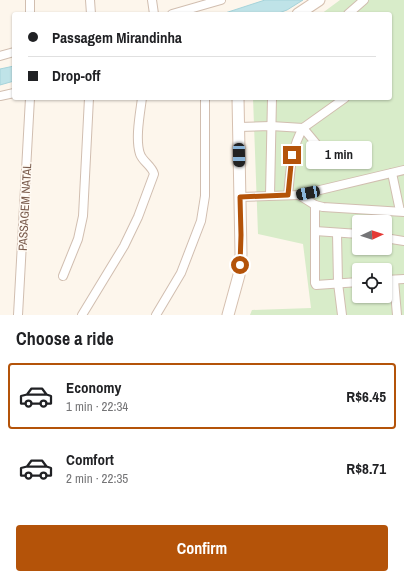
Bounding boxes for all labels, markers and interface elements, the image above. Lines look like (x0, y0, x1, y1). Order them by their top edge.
text: Passagem Mirandinha (52, 27, 182, 48)
text: Drop-off (52, 65, 101, 86)
callout: 1 min (306, 141, 372, 169)
car (233, 143, 245, 167)
route end (283, 146, 301, 164)
text: 1 min (325, 146, 353, 163)
street label: PASSAGEM NATAL (15, 162, 35, 251)
car (295, 185, 321, 201)
north arrow (352, 215, 392, 255)
map controls (352, 215, 392, 303)
route start (231, 256, 249, 274)
button: locate (352, 263, 392, 303)
text: Choose a ride (16, 326, 114, 351)
text: Economy (66, 377, 121, 398)
icon: car (18, 378, 54, 414)
text: R$6.45 (346, 386, 386, 407)
text: 1 min · 22:34 (66, 398, 128, 415)
text: Comfort (66, 449, 114, 470)
icon: car (18, 450, 54, 486)
text: R$8.71 (346, 458, 386, 479)
text: 2 min · 22:35 (66, 470, 128, 487)
button: Confirm (16, 525, 388, 571)

